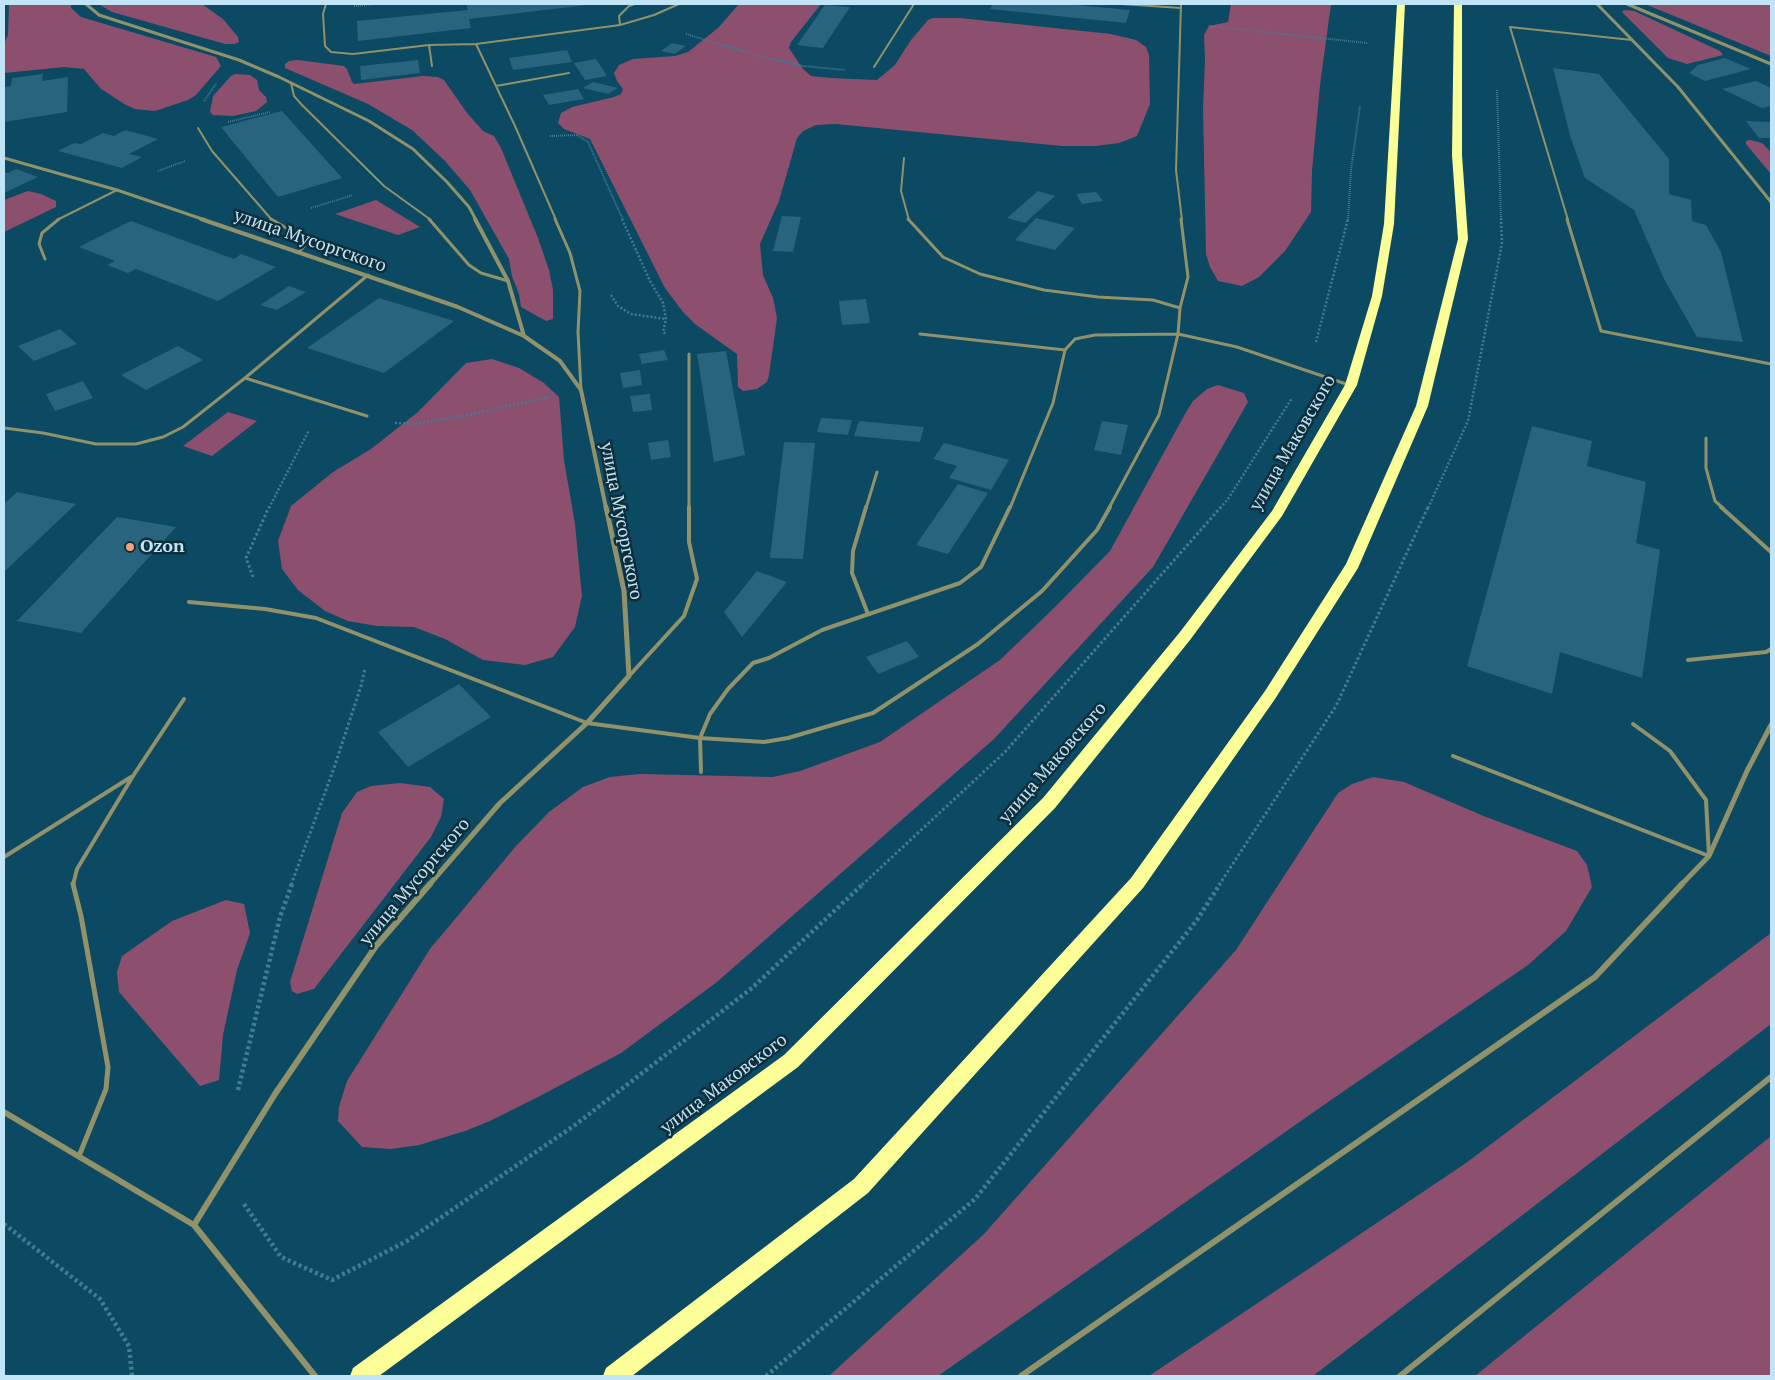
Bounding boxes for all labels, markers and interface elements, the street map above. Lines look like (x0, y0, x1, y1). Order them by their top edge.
street label: улица Мусоргского (231, 205, 389, 277)
street label: улица Маковского (1245, 371, 1341, 515)
street label: улица Мусоргского (595, 440, 647, 602)
place label: Ozon (140, 536, 185, 558)
marker: Ozon (124, 541, 136, 553)
street label: улица Маковского (995, 698, 1111, 828)
street label: улица Мусоргского (355, 814, 475, 950)
street label: улица Маковского (656, 1029, 792, 1139)

